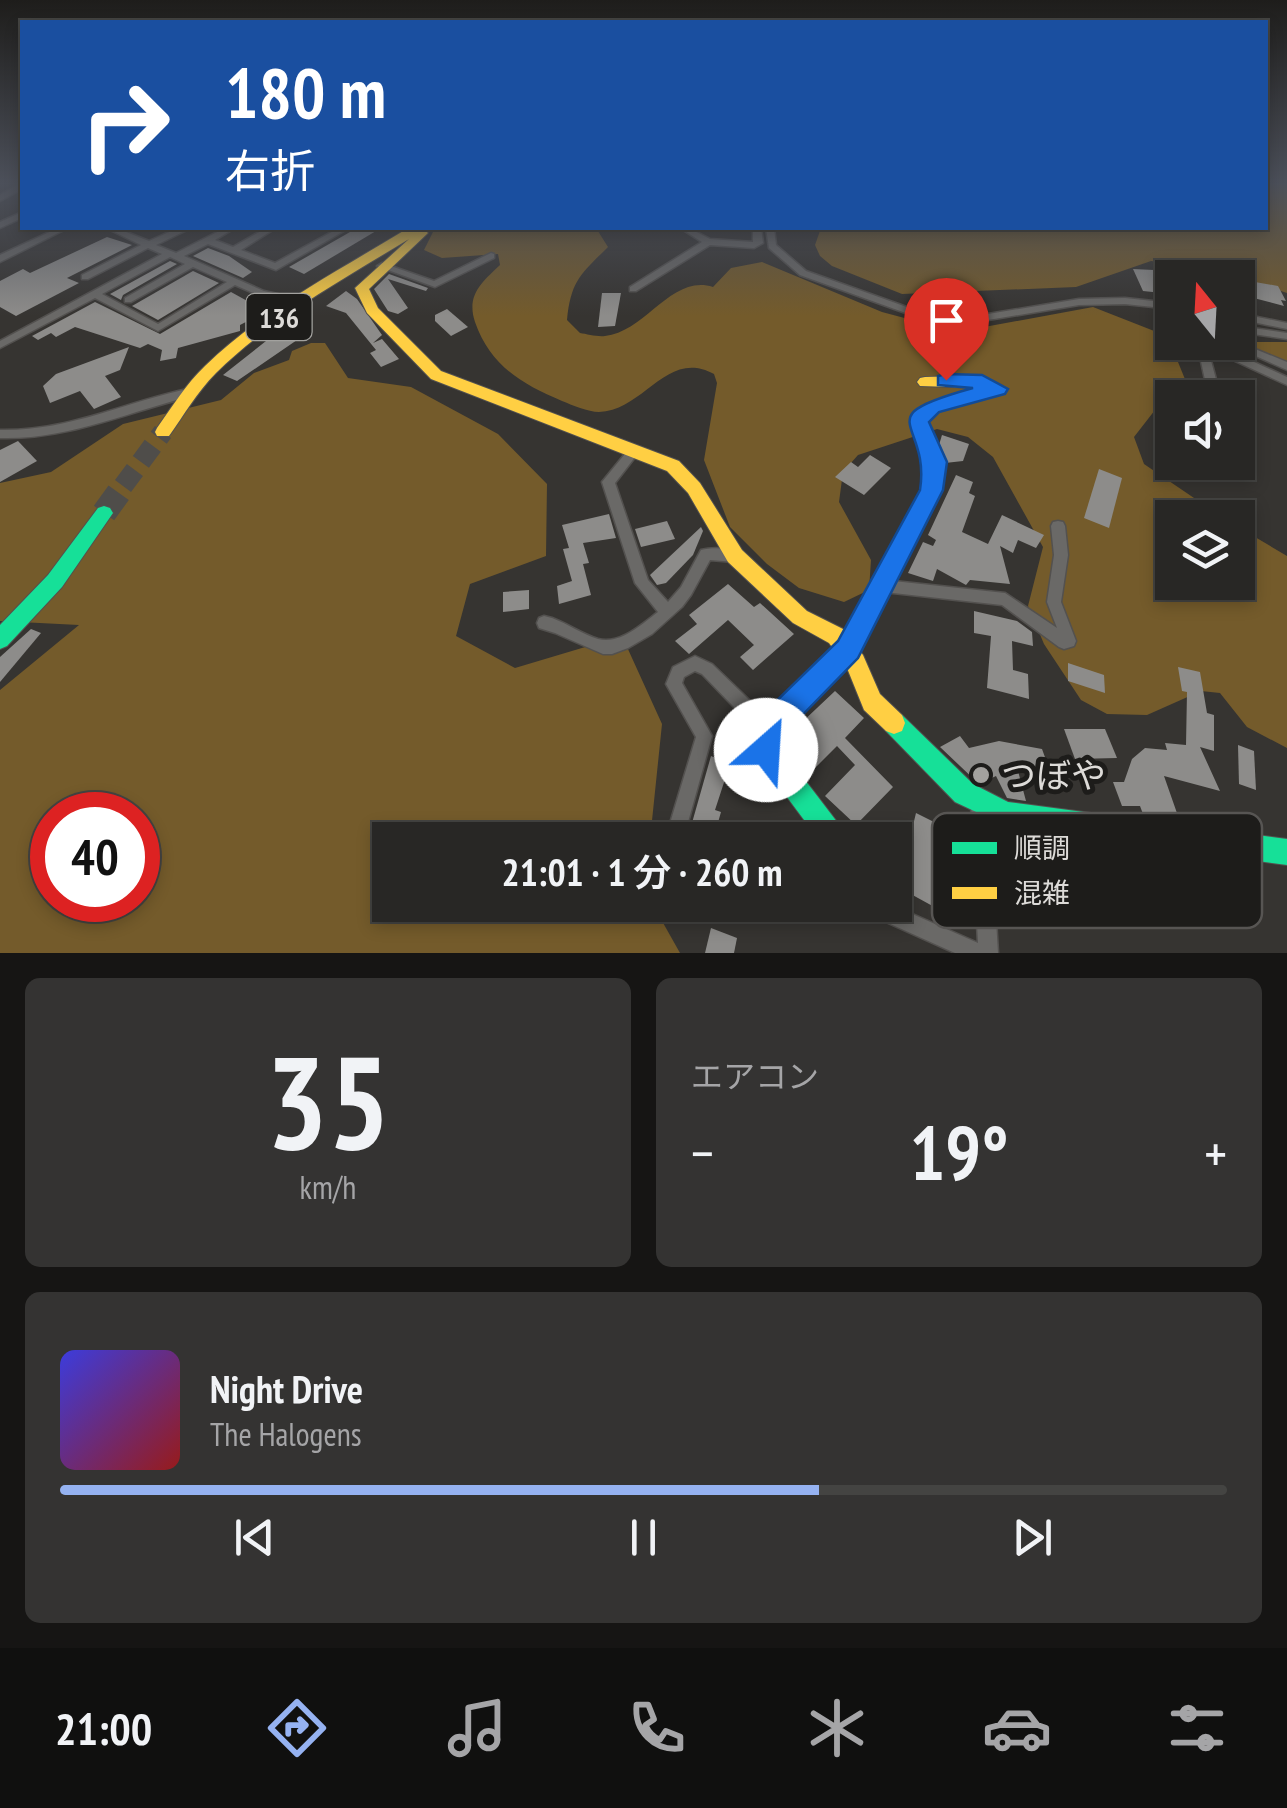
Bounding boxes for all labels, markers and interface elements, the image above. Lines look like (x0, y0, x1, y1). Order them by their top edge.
text: 180 m (225, 47, 386, 137)
icon: right (60, 60, 190, 190)
text: 右折 (225, 141, 315, 199)
north arrow (1155, 260, 1255, 360)
map controls (1155, 260, 1255, 600)
pin (904, 278, 989, 381)
icon: arrive (919, 293, 974, 348)
road number: 136 (246, 294, 312, 340)
button: sound (1155, 380, 1255, 480)
button: layers (1155, 500, 1255, 600)
position arrow (714, 698, 818, 802)
place label: つぼや (1001, 752, 1106, 798)
marker: つぼや (970, 764, 992, 786)
speed limit sign: 40 (30, 792, 160, 922)
legend (932, 813, 1262, 928)
text: 順調 (1014, 829, 1070, 866)
text: 21:01 · 1 分 · 260 m (502, 847, 782, 896)
text: 混雑 (1014, 874, 1070, 911)
text: 35 (266, 1017, 390, 1185)
text: エアコン (691, 1055, 819, 1097)
text: 19° (909, 1104, 1009, 1201)
text: − (691, 1117, 714, 1188)
text: + (1204, 1117, 1227, 1188)
text: km/h (300, 1166, 356, 1208)
text: Night Drive (210, 1364, 363, 1413)
text: The Halogens (210, 1413, 362, 1455)
icon: previous (227, 1510, 282, 1565)
icon: pause (616, 1510, 671, 1565)
icon: next (1005, 1510, 1060, 1565)
icon: directions (262, 1693, 332, 1763)
icon: music (442, 1693, 512, 1763)
icon: phone (622, 1693, 692, 1763)
icon: climate (802, 1693, 872, 1763)
icon: car (982, 1693, 1052, 1763)
icon: filters (1162, 1693, 1232, 1763)
text: 21:00 (55, 1699, 152, 1757)

